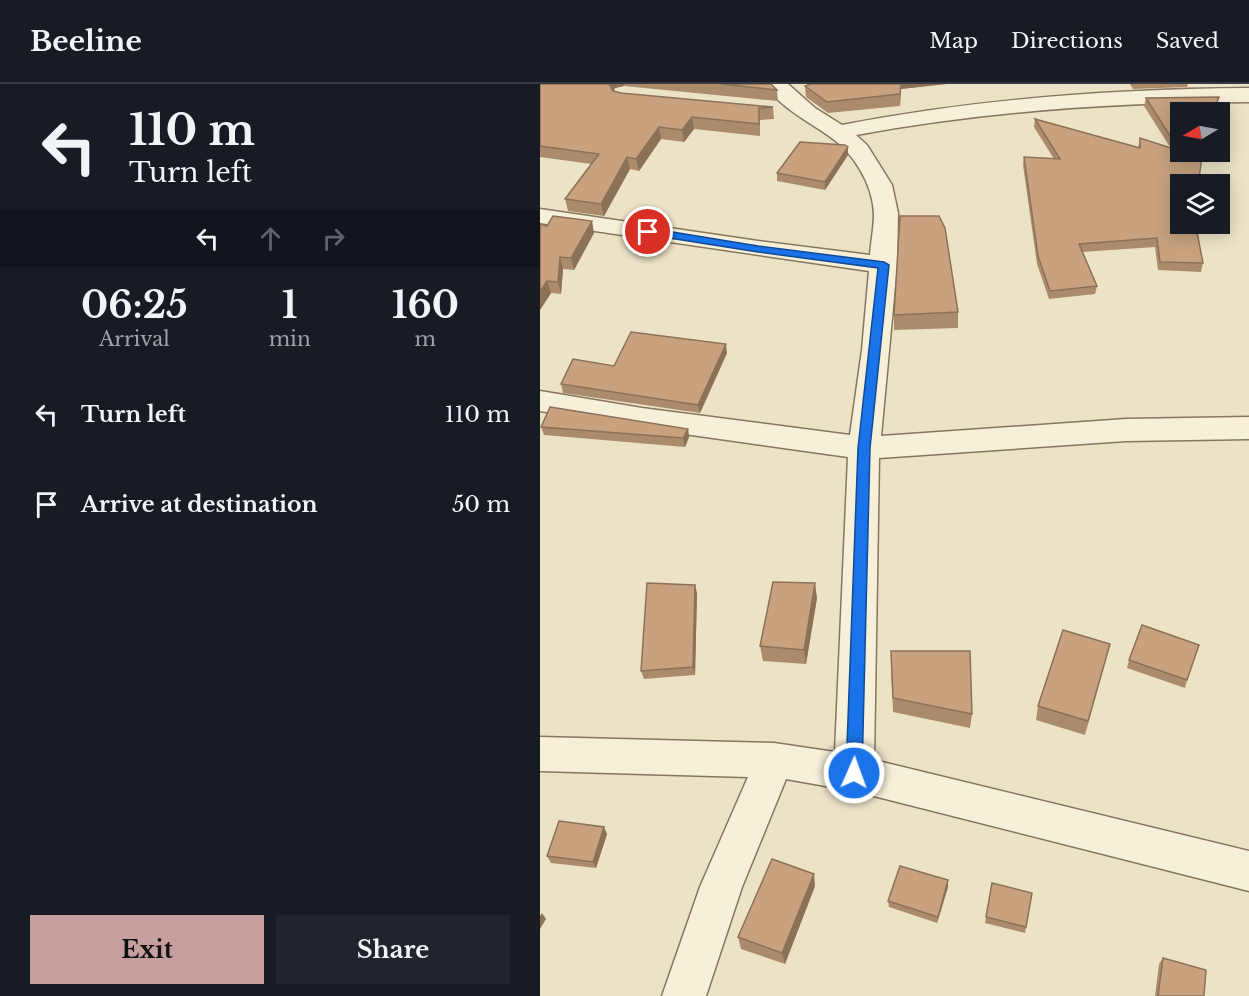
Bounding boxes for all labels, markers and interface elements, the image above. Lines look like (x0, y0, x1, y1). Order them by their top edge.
text: Beeline (30, 24, 142, 59)
text: Map (929, 28, 978, 54)
text: Directions (1011, 28, 1123, 54)
text: Saved (1156, 28, 1219, 54)
north arrow (1170, 102, 1230, 162)
map controls (1170, 102, 1230, 234)
text: 110 m (129, 104, 255, 156)
icon: left (30, 108, 108, 186)
text: Turn left (129, 156, 252, 189)
button: layers (1170, 174, 1230, 234)
pin (622, 206, 673, 257)
icon: arrive (631, 215, 664, 248)
icon: left (191, 222, 224, 255)
icon: ahead (254, 222, 287, 255)
icon: right (317, 222, 350, 255)
text: 06:25 (81, 283, 188, 328)
text: 1 (282, 283, 298, 328)
text: 160 (392, 283, 459, 328)
text: Arrival (99, 327, 170, 351)
text: min (269, 327, 311, 351)
text: m (415, 327, 436, 351)
icon: left (30, 398, 63, 431)
text: Turn left (81, 401, 186, 428)
text: 110 m (445, 401, 510, 428)
icon: arrive (30, 488, 63, 521)
text: Arrive at destination (81, 491, 318, 518)
text: 50 m (452, 491, 510, 518)
position arrow (822, 741, 886, 805)
button: Exit (30, 915, 264, 984)
button: Share (276, 915, 510, 984)

